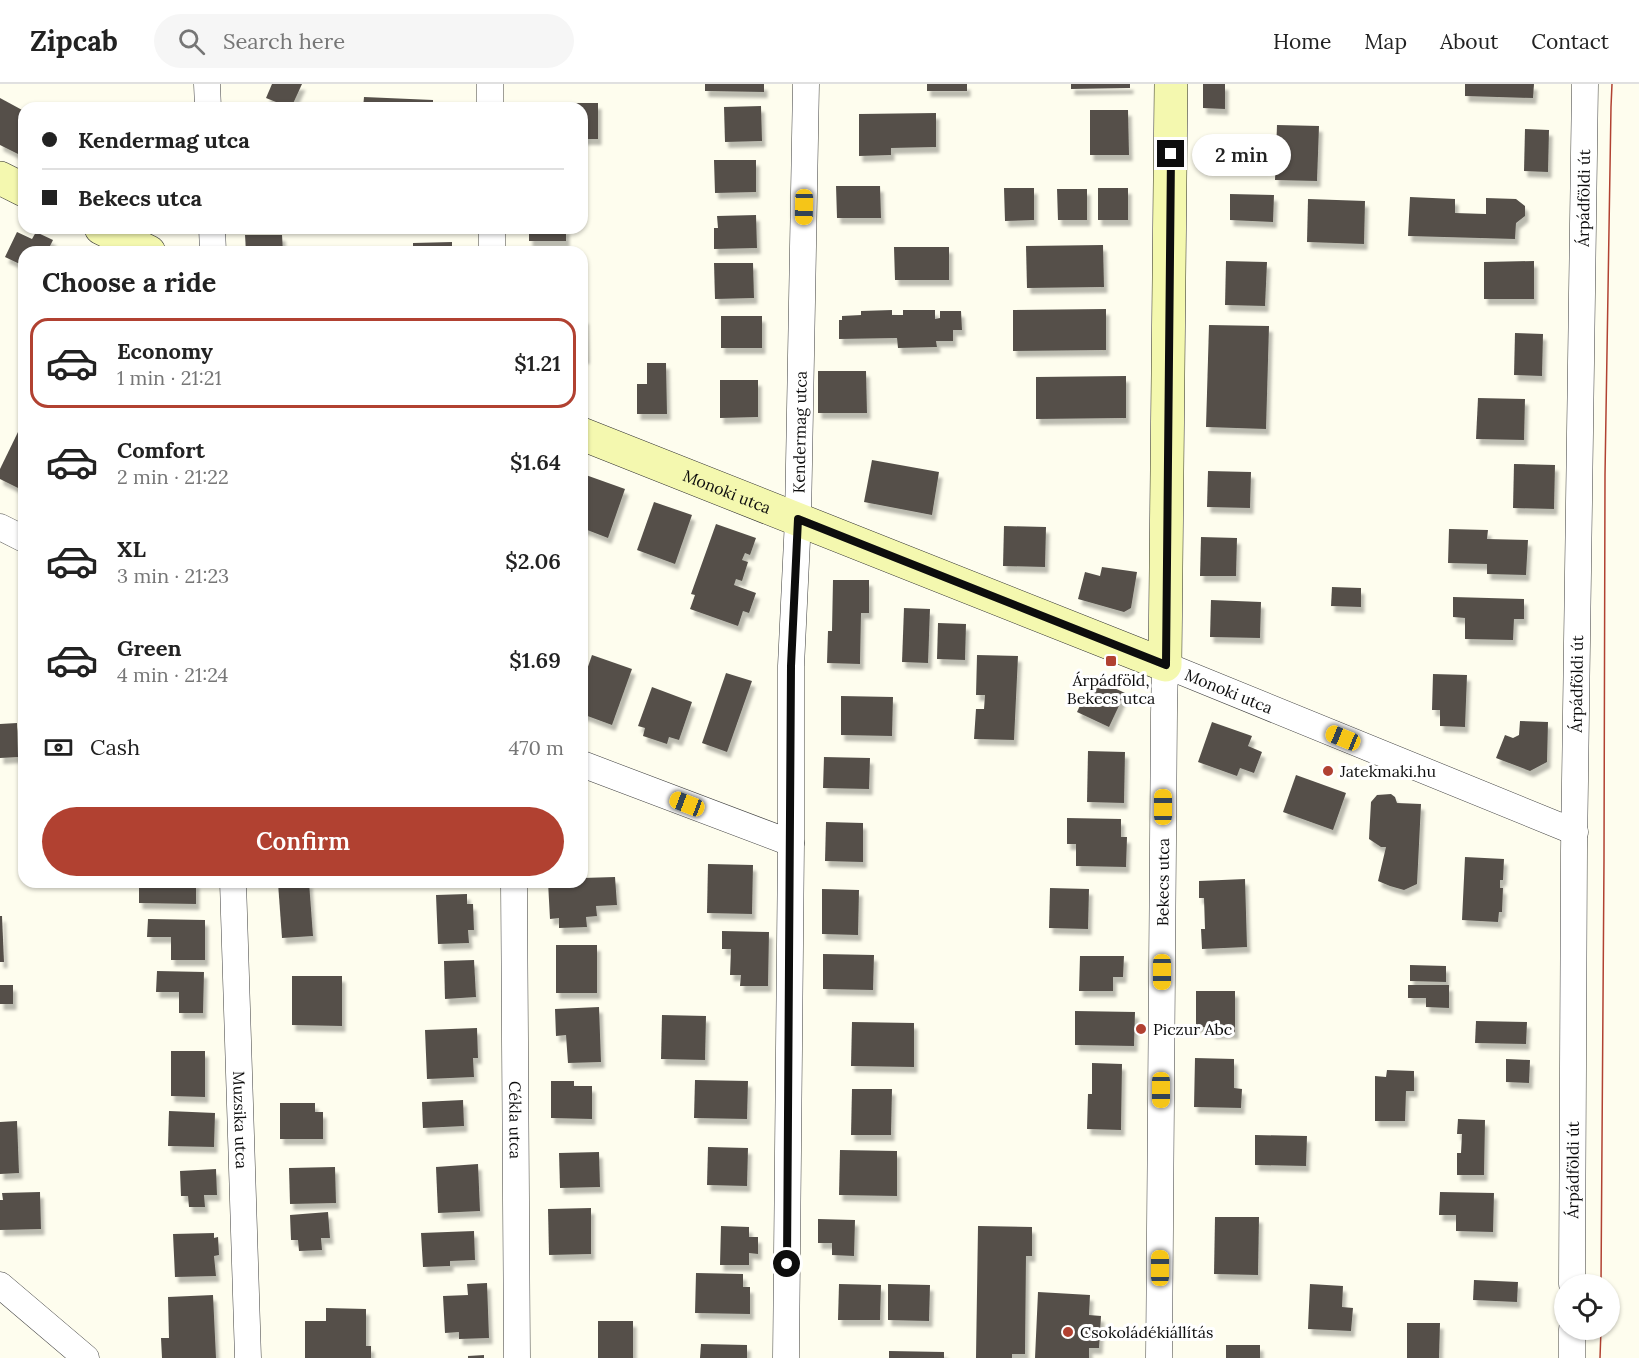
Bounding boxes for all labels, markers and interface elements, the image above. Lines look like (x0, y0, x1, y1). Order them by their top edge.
search box (154, 14, 574, 68)
text: Zipcab (30, 23, 118, 59)
icon: search (175, 25, 208, 58)
text: Search here (223, 27, 345, 55)
text: Home (1273, 28, 1331, 55)
text: Map (1364, 28, 1407, 55)
text: About (1440, 28, 1498, 55)
text: Contact (1531, 28, 1609, 55)
text: Kendermag utca (78, 126, 250, 154)
callout: 2 min (1192, 133, 1291, 175)
route end (1157, 140, 1184, 167)
text: 2 min (1215, 142, 1268, 167)
street label: Árpádföldi út (1573, 148, 1594, 248)
text: Bekecs utca (78, 184, 202, 212)
car (795, 189, 813, 225)
text: Choose a ride (42, 265, 216, 299)
icon: car (45, 336, 99, 390)
text: Economy (117, 337, 213, 365)
text: $1.21 (514, 349, 561, 377)
text: 1 min · 21:21 (117, 365, 222, 390)
street label: Kendermag utca (788, 371, 811, 494)
icon: car (45, 435, 99, 489)
text: Comfort (117, 436, 205, 464)
text: $1.64 (510, 448, 561, 476)
text: 2 min · 21:22 (117, 464, 229, 489)
street label: Monoki utca (680, 465, 774, 518)
icon: car (45, 534, 99, 588)
text: XL (117, 535, 146, 563)
text: $2.06 (505, 547, 561, 575)
text: 3 min · 21:23 (117, 563, 229, 588)
icon: car (45, 633, 99, 687)
text: Green (117, 634, 182, 662)
street label: Árpádföldi út (1566, 634, 1587, 734)
text: $1.69 (509, 646, 561, 674)
marker: Árpádföld, Bekecs utca (1104, 654, 1118, 668)
text: 4 min · 21:24 (117, 662, 228, 687)
street label: Monoki utca (1182, 664, 1276, 718)
place label: Árpádföld, Bekecs utca (1067, 670, 1155, 708)
car (1323, 723, 1363, 753)
icon: cash (42, 731, 75, 764)
text: Cash (90, 733, 140, 761)
text: 470 m (508, 735, 564, 760)
place label: Jatekmaki.hu (1339, 761, 1436, 781)
marker: Jatekmaki.hu (1321, 764, 1335, 778)
car (667, 789, 707, 819)
car (1154, 789, 1172, 825)
button: Confirm (42, 807, 564, 876)
street label: Bekecs utca (1152, 838, 1173, 926)
car (1153, 954, 1171, 990)
place label: Piczur Abc (1153, 1019, 1232, 1039)
marker: Piczur Abc (1134, 1022, 1148, 1036)
street label: Muzsika utca (229, 1071, 252, 1169)
car (1152, 1072, 1170, 1108)
street label: Cékla utca (505, 1081, 526, 1159)
street label: Árpádföldi út (1562, 1120, 1583, 1220)
route start (773, 1250, 800, 1277)
car (1151, 1250, 1169, 1286)
map controls (1554, 1274, 1620, 1340)
button: locate (1554, 1274, 1620, 1340)
place label: Csokoládékiállítás (1080, 1322, 1213, 1342)
marker: Csokoládékiállítás (1061, 1325, 1075, 1339)

